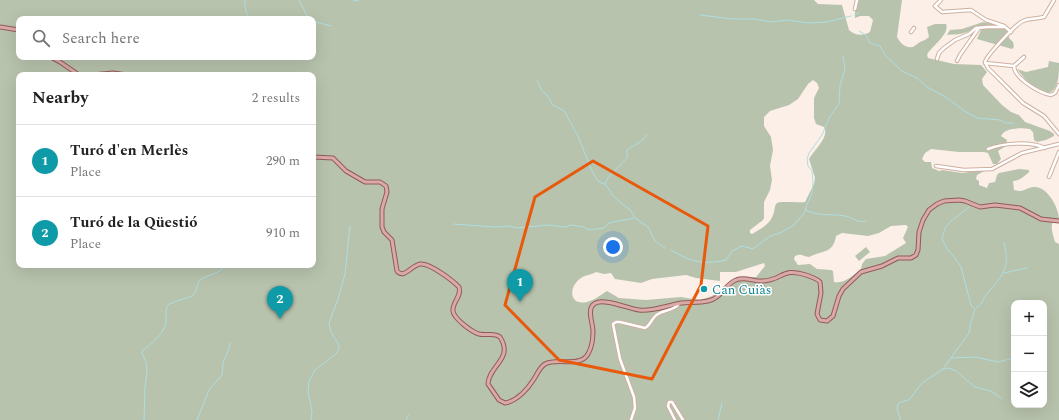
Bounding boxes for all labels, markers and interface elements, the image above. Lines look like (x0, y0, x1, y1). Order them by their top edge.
search box (16, 16, 316, 60)
icon: search (30, 27, 52, 49)
text: Search here (62, 27, 140, 50)
text: Nearby (32, 85, 88, 111)
text: 2 results (252, 88, 300, 108)
text: Turó d'en Merlès (70, 139, 188, 162)
text: 1 (41, 151, 49, 171)
text: 290 m (266, 151, 300, 171)
text: Place (70, 162, 101, 182)
text: Turó de la Qüestió (70, 211, 198, 234)
text: 2 (41, 223, 49, 243)
text: 910 m (266, 223, 300, 243)
text: Place (70, 234, 101, 254)
your location (603, 237, 623, 257)
pin: 1 (507, 269, 533, 302)
place label: Can Cuiàs (712, 280, 771, 300)
marker: Can Cuiàs (699, 284, 709, 294)
pin: 2 (267, 286, 293, 319)
map controls (1011, 300, 1047, 408)
button: + (1011, 300, 1047, 336)
button: − (1011, 336, 1047, 372)
button: layers (1011, 372, 1047, 408)

